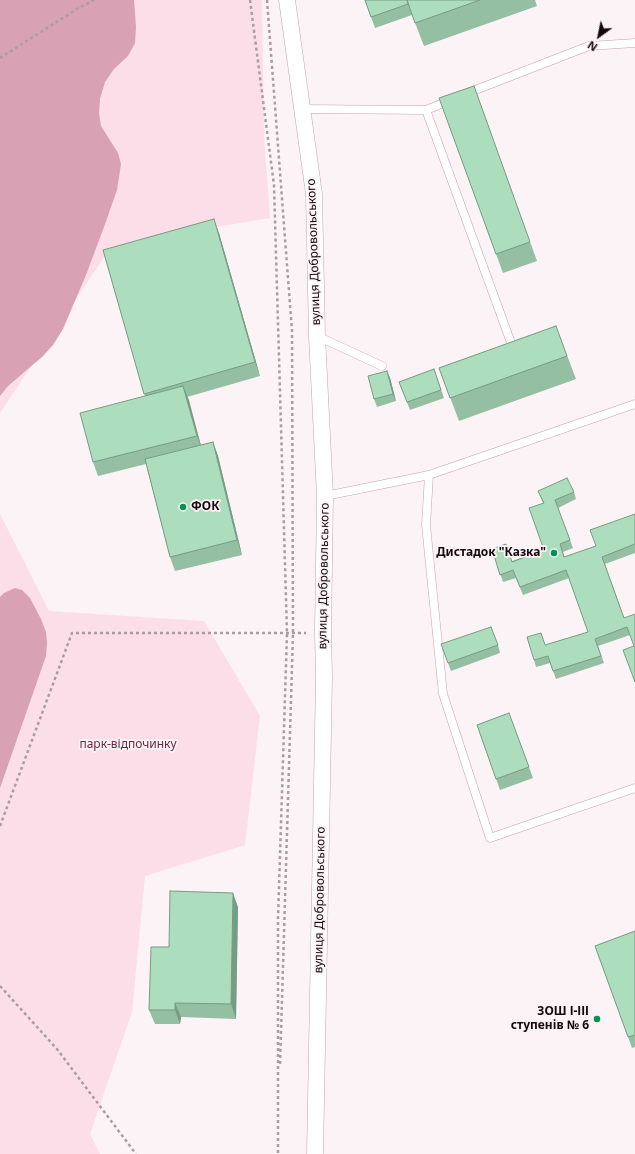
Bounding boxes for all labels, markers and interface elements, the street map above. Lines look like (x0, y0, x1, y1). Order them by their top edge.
north arrow (579, 16, 619, 56)
text: N (584, 38, 600, 55)
street label: вулиця Добровольського (304, 178, 324, 326)
place label: ФОК (191, 500, 219, 514)
marker: ФОК (178, 502, 188, 512)
street label: вулиця Добровольського (316, 502, 332, 650)
place label: Дистадок "Казка" (436, 546, 546, 560)
marker: Дистадок "Казка" (549, 548, 559, 558)
park label: парк-відпочинку (79, 738, 177, 752)
street label: вулиця Добровольського (312, 826, 328, 974)
place label: ЗОШ І-ІІІ ступенів № 6 (511, 1005, 589, 1033)
marker: ЗОШ І-ІІІ ступенів № 6 (592, 1014, 602, 1024)

